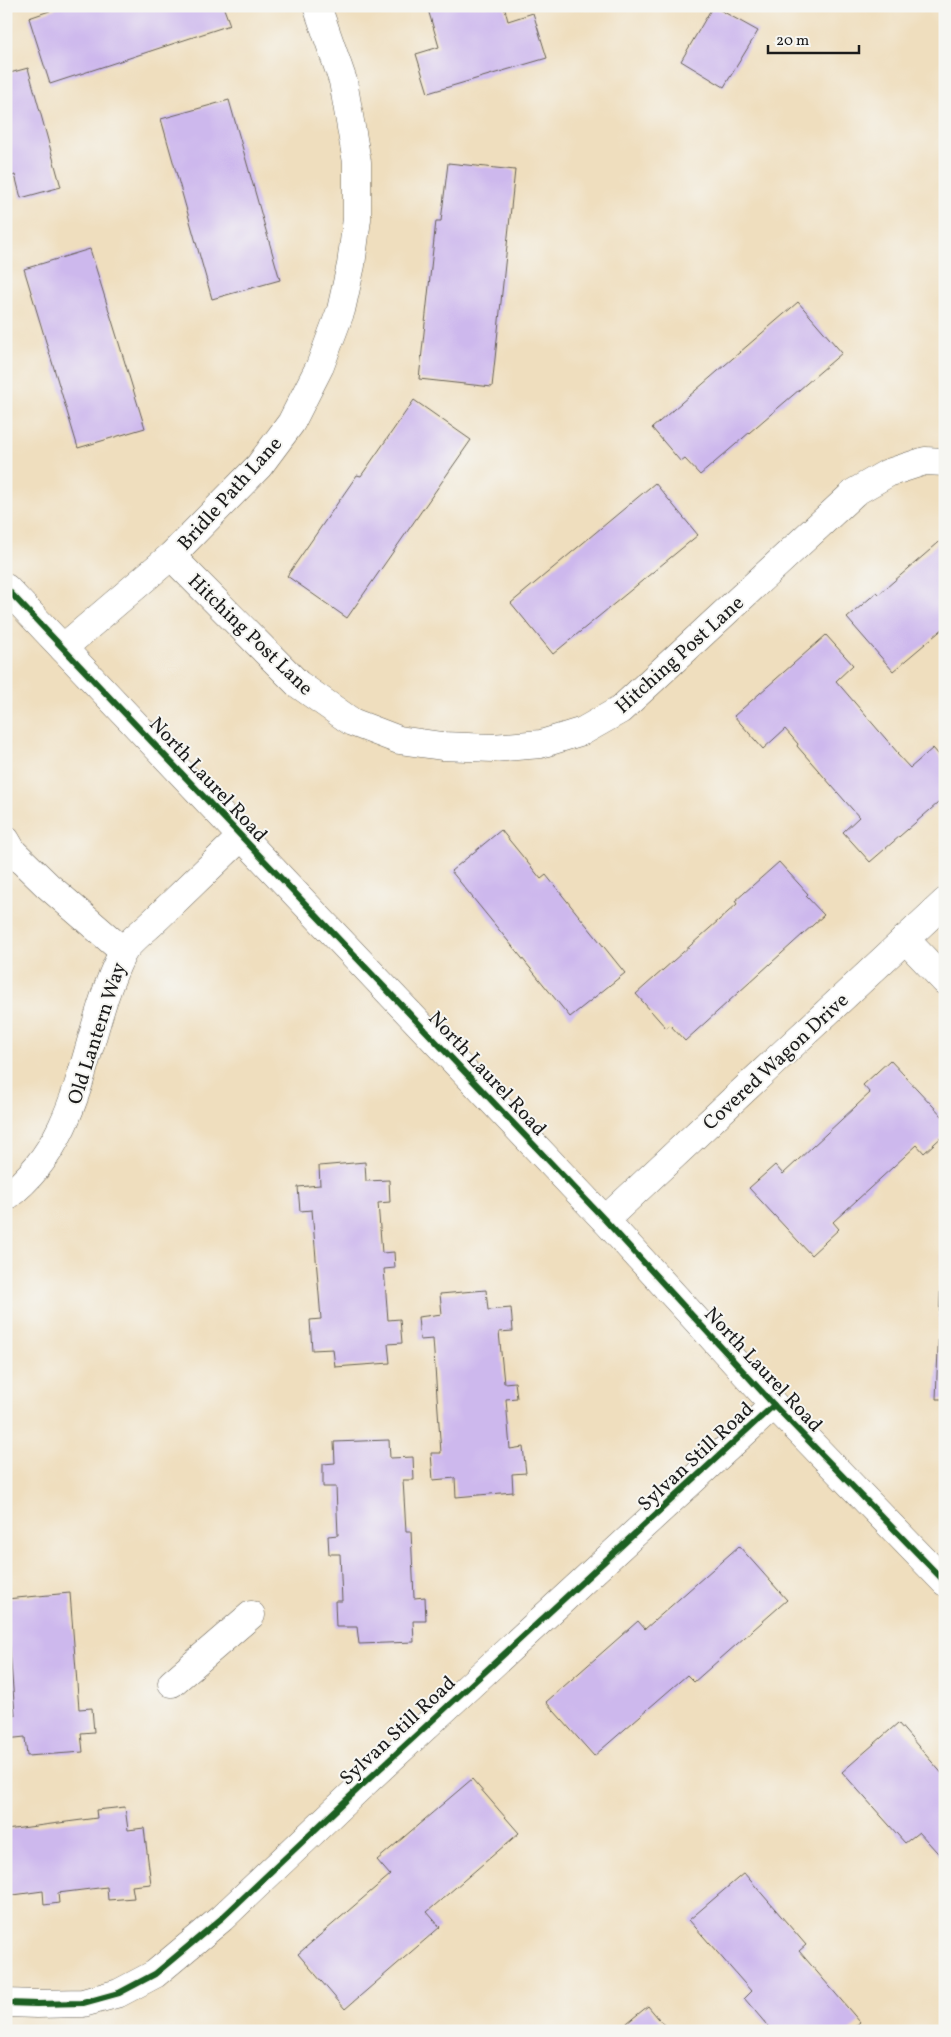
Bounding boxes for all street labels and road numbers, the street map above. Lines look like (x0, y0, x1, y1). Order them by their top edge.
street label: Bridle Path Lane (172, 431, 289, 557)
street label: Hitching Post Lane (181, 568, 318, 703)
street label: Hitching Post Lane (610, 590, 751, 721)
street label: North Laurel Road (142, 711, 273, 849)
street label: Old Lantern Way (62, 959, 134, 1108)
street label: Covered Wagon Drive (697, 987, 855, 1138)
street label: North Laurel Road (421, 1005, 552, 1143)
street label: North Laurel Road (697, 1301, 828, 1439)
street label: Sylvan Still Road (632, 1396, 761, 1519)
street label: Sylvan Still Road (334, 1670, 463, 1793)

